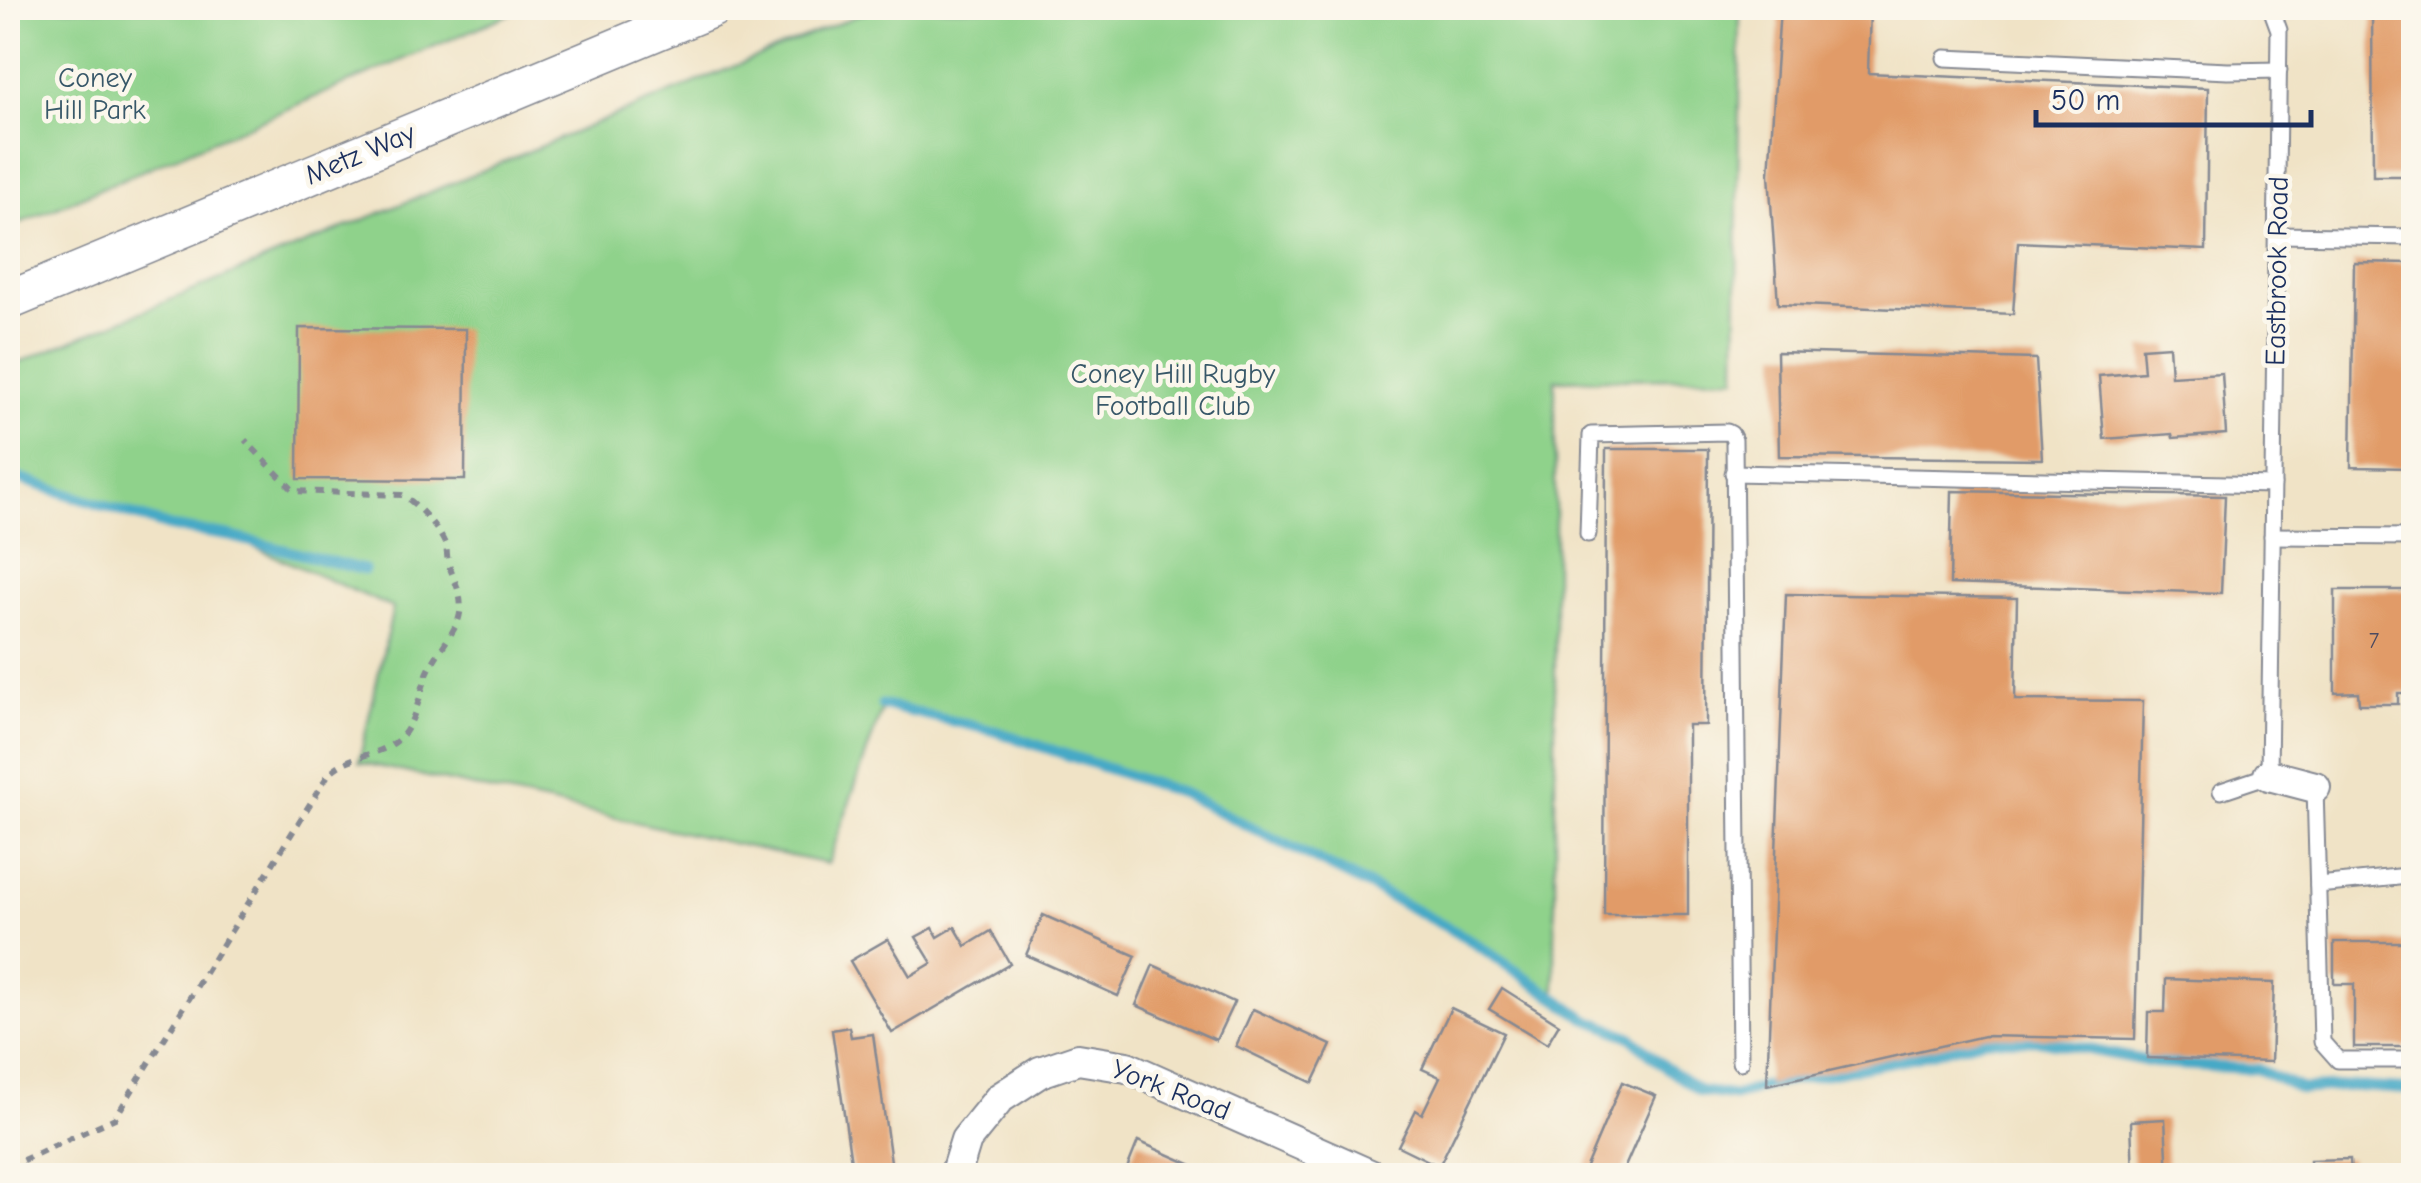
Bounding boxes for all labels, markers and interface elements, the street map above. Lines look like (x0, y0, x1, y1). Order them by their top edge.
park label: Coney Hill Park (44, 62, 146, 126)
scale bar (2036, 65, 2311, 127)
text: 50 m (2051, 83, 2120, 118)
street label: Metz Way (300, 116, 420, 191)
street label: Eastbrook Road (2259, 176, 2295, 366)
park label: Coney Hill Rugby Football Club (1071, 358, 1276, 422)
house number: 7 (2369, 628, 2380, 654)
street label: York Road (1107, 1053, 1235, 1127)

